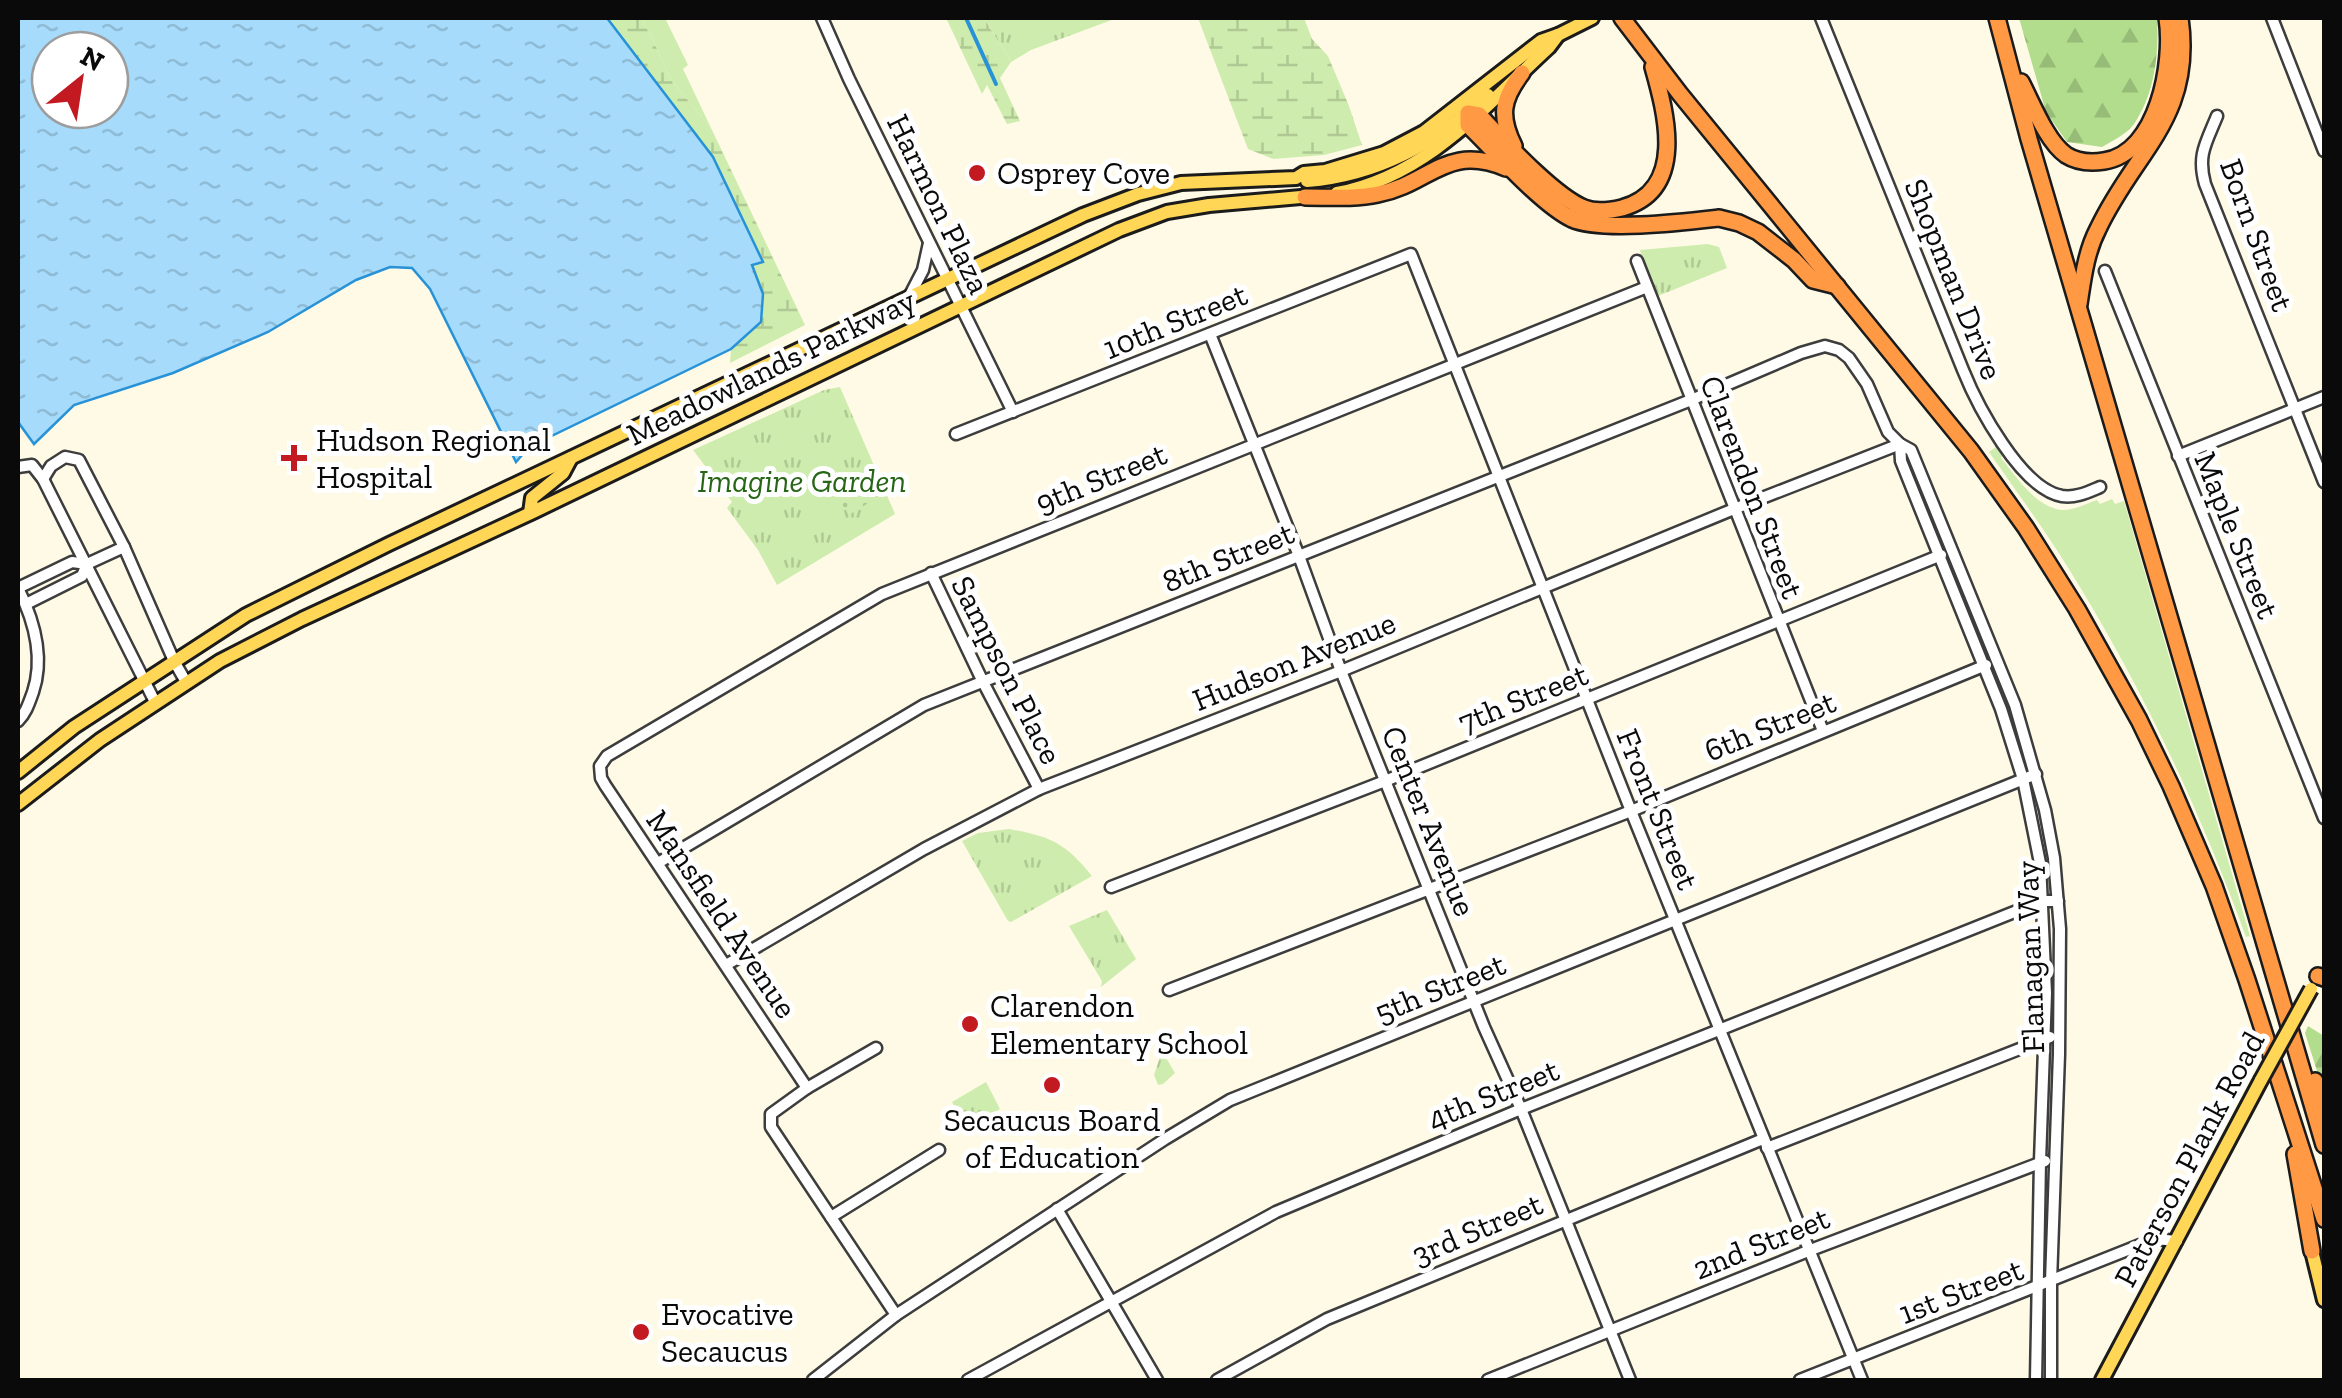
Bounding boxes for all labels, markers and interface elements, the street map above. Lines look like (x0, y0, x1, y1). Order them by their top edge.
north arrow (30, 30, 130, 130)
text: N (75, 39, 110, 78)
street label: Harmon Plaza (879, 108, 999, 300)
place label: Osprey Cove (997, 154, 1170, 192)
street label: Born Street (2212, 154, 2302, 316)
marker: Osprey Cove (966, 162, 988, 184)
street label: Shopman Drive (1896, 173, 2012, 385)
street label: 10th Street (1098, 275, 1253, 367)
street label: Meadowlands Parkway (621, 280, 922, 453)
street label: Clarendon Street (1692, 370, 1812, 604)
place label: Hudson Regional Hospital (316, 421, 551, 496)
street label: 9th Street (1030, 434, 1172, 521)
marker: Hudson Regional Hospital (281, 445, 307, 471)
street label: Maple Street (2186, 446, 2288, 624)
park label: Imagine Garden (698, 462, 906, 500)
street label: 8th Street (1157, 513, 1299, 601)
street label: Sampson Place (943, 570, 1071, 770)
street label: Hudson Avenue (1187, 603, 1401, 719)
street label: 7th Street (1453, 655, 1593, 741)
street label: 6th Street (1699, 682, 1841, 769)
street label: Center Avenue (1374, 720, 1484, 922)
street label: Front Street (1609, 723, 1707, 895)
street label: Mansfield Avenue (638, 803, 806, 1025)
street label: Flanagan Way (2008, 859, 2052, 1054)
street label: 5th Street (1369, 945, 1511, 1031)
place label: Clarendon Elementary School (990, 987, 1248, 1062)
marker: Clarendon Elementary School (959, 1013, 981, 1035)
street label: Paterson Plank Road (2106, 1025, 2272, 1293)
street label: 4th Street (1422, 1050, 1564, 1138)
marker: Secaucus Board of Education (1041, 1074, 1063, 1096)
place label: Secaucus Board of Education (944, 1101, 1161, 1176)
street label: 3rd Street (1406, 1184, 1548, 1273)
street label: 2nd Street (1687, 1198, 1835, 1288)
street label: 1st Street (1894, 1250, 2029, 1332)
place label: Evocative Secaucus (661, 1295, 793, 1370)
marker: Evocative Secaucus (630, 1321, 652, 1343)

